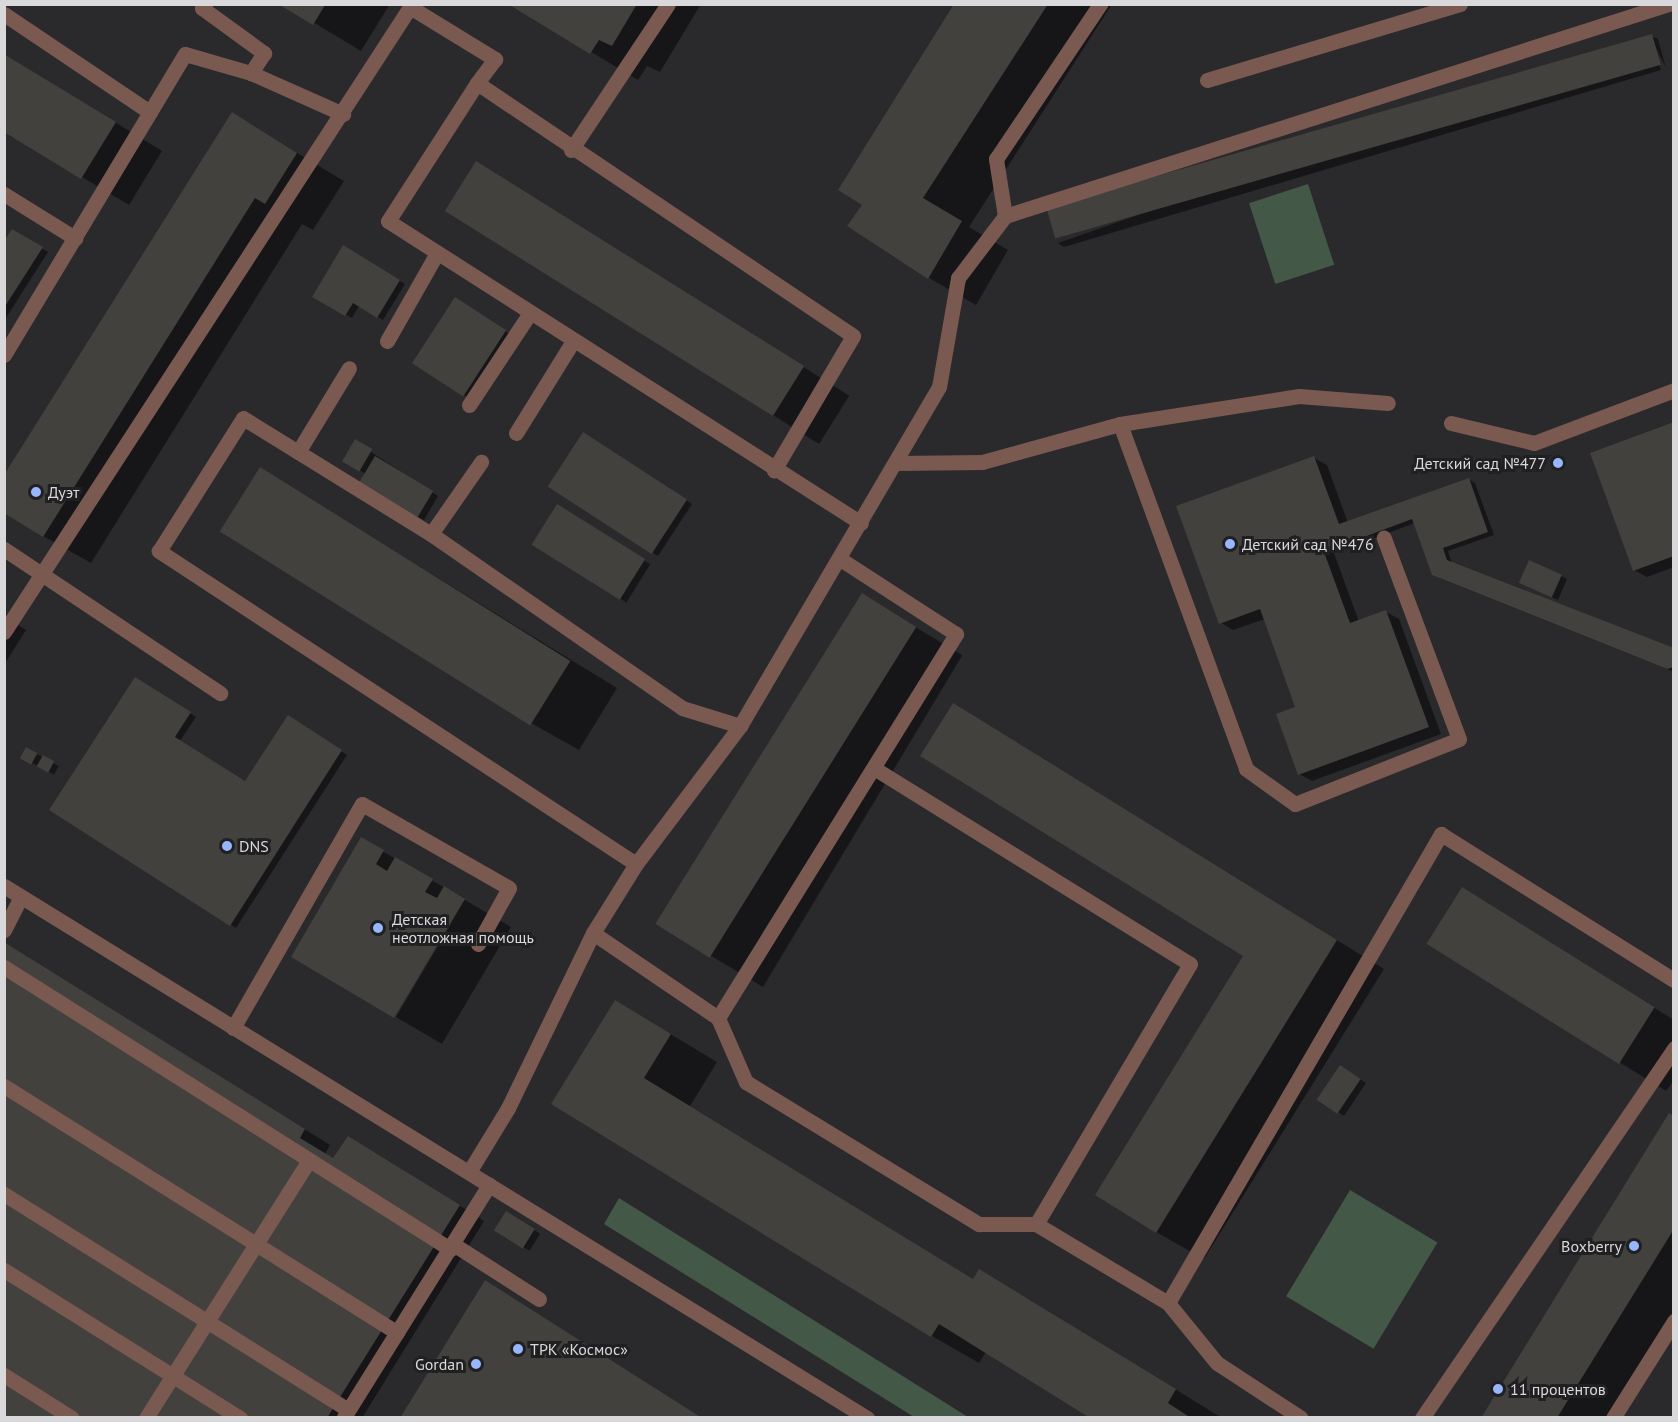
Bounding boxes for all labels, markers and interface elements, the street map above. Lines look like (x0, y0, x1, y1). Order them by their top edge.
place label: Детский сад №477 (1414, 453, 1546, 473)
marker: Детский сад №477 (1551, 456, 1565, 470)
place label: Дуэт (48, 482, 79, 502)
marker: Дуэт (29, 485, 43, 499)
place label: Детский сад №476 (1242, 534, 1374, 554)
marker: Детский сад №476 (1223, 537, 1237, 551)
place label: DNS (239, 836, 269, 856)
marker: DNS (220, 839, 234, 853)
place label: Детская неотложная помощь (392, 909, 534, 947)
marker: Детская неотложная помощь (369, 919, 387, 937)
place label: Boxberry (1561, 1236, 1622, 1256)
marker: Boxberry (1627, 1239, 1641, 1253)
place label: ТРК «Космос» (530, 1339, 628, 1359)
marker: ТРК «Космос» (511, 1342, 525, 1356)
place label: Gordan (415, 1354, 464, 1374)
marker: Gordan (469, 1357, 483, 1371)
place label: 11 процентов (1510, 1379, 1606, 1399)
marker: 11 процентов (1491, 1382, 1505, 1396)

